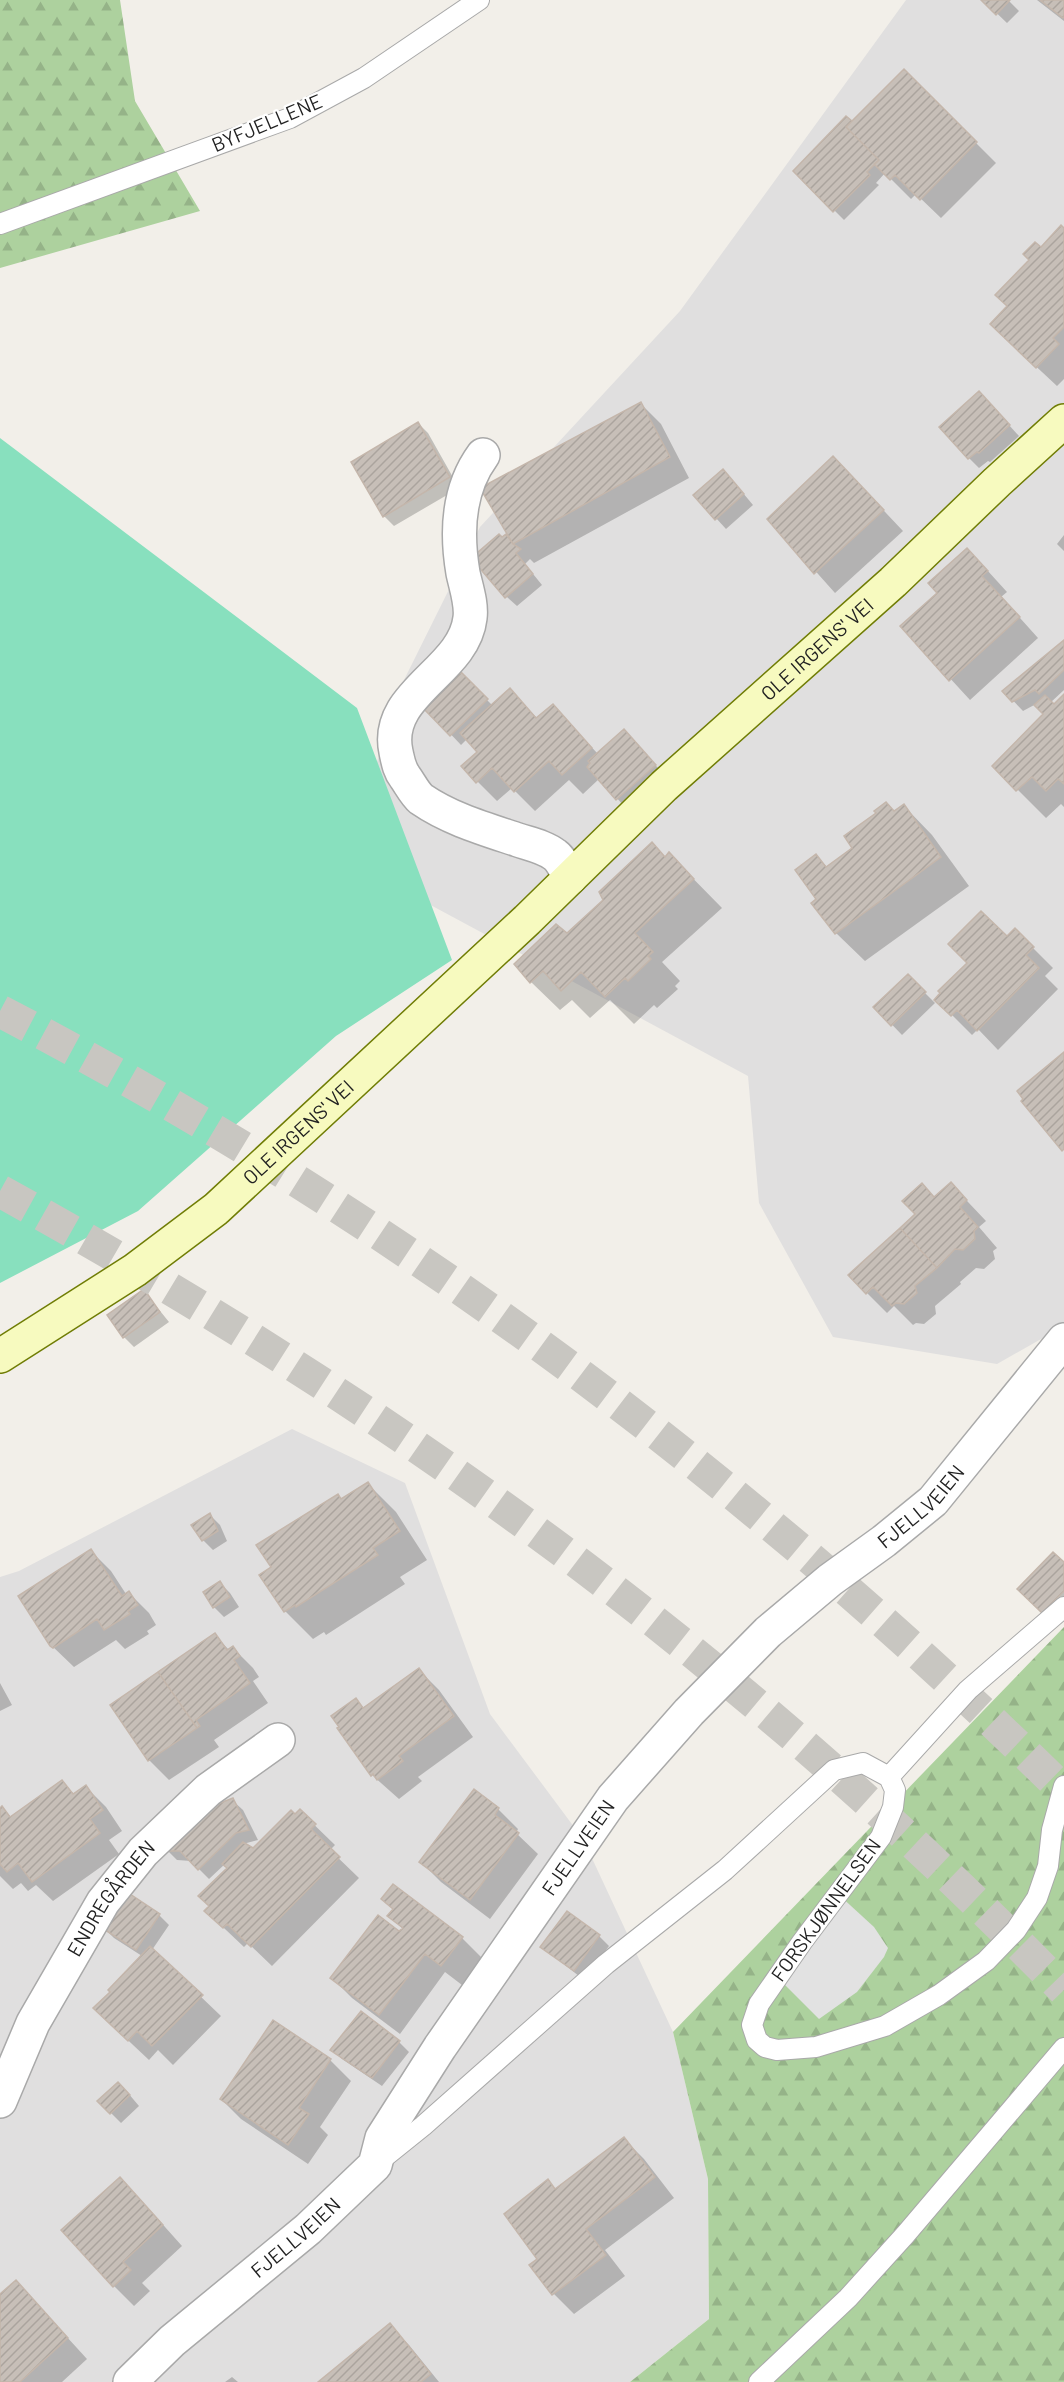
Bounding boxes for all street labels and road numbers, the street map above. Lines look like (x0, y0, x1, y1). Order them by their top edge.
street label: BYFJELLENE (208, 88, 325, 156)
street label: OLE IRGENS' VEI (756, 592, 878, 705)
street label: OLE IRGENS' VEI (237, 1074, 358, 1189)
street label: FJELLVEIEN (872, 1460, 969, 1552)
street label: FJELLVEIEN (536, 1795, 619, 1900)
street label: FORSKJØNNELSEN (765, 1833, 885, 1986)
street label: ENDREGÅRDEN (61, 1834, 159, 1960)
street label: FJELLVEIEN (245, 2192, 345, 2282)

